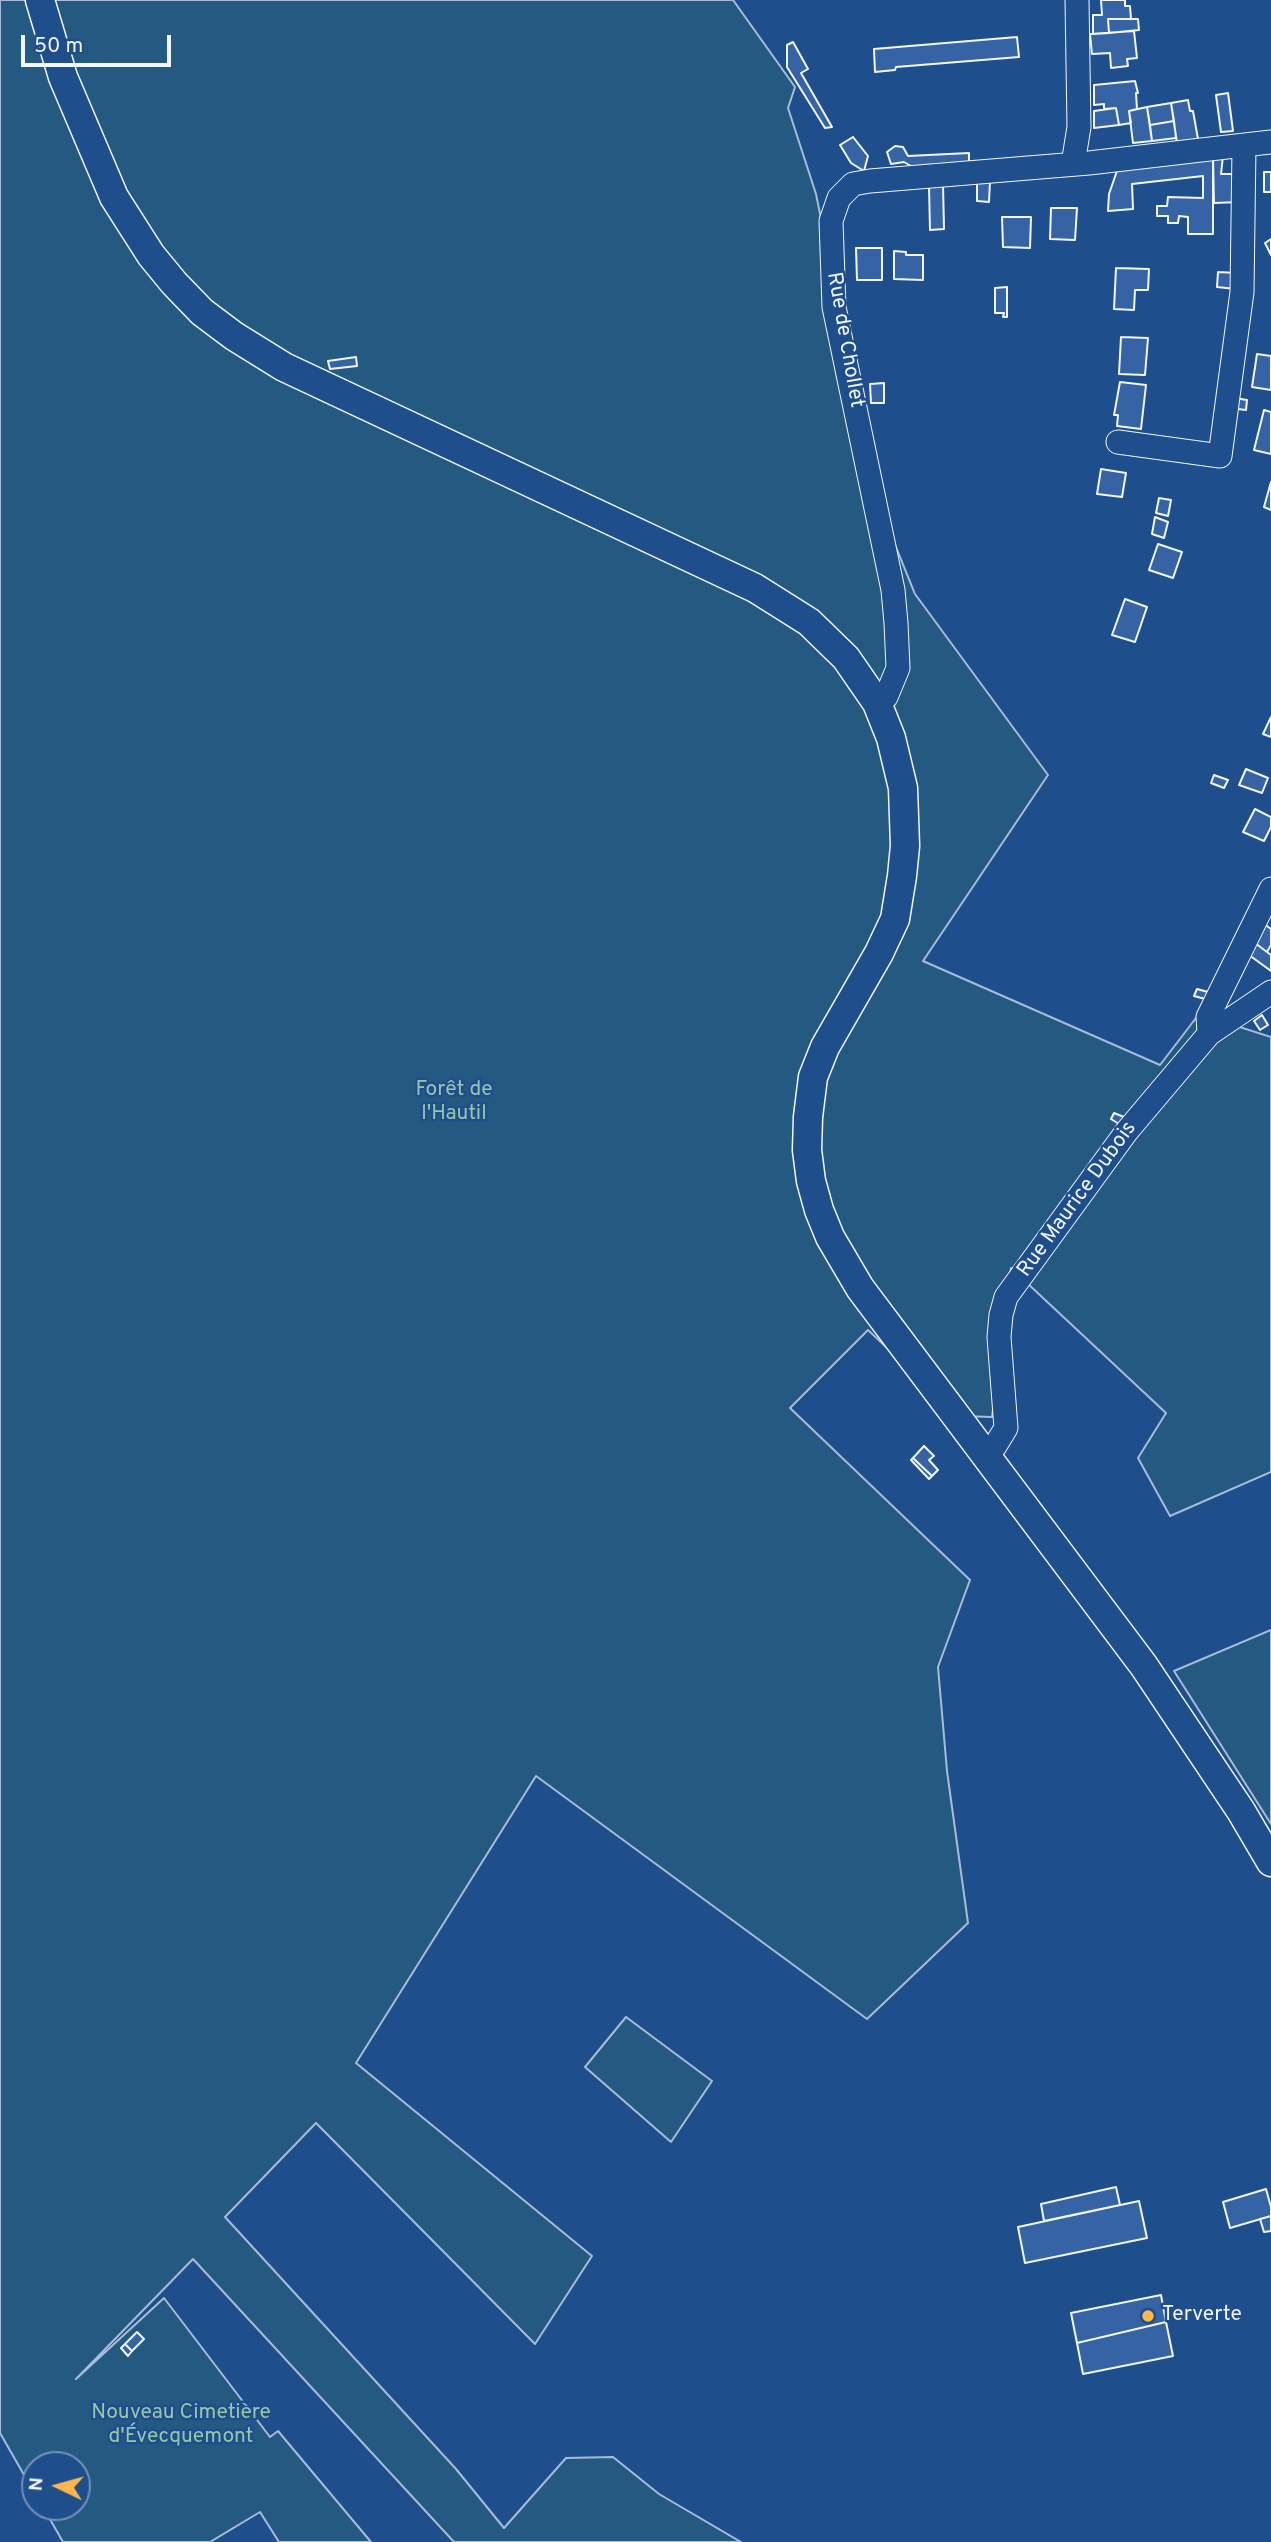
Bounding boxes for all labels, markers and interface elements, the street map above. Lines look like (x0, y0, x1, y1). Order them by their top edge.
scale bar (24, 21, 175, 65)
text: 50 m (34, 33, 83, 60)
street label: Rue de Chollet (820, 270, 868, 410)
park label: Forêt de l'Hautil (415, 1078, 493, 1128)
street label: Rue Maurice Dubois (1013, 1117, 1143, 1283)
place label: Terverte (1162, 2303, 1242, 2329)
marker: Terverte (1140, 2308, 1156, 2324)
park label: Nouveau Cimetière d'Évecquemont (91, 2401, 271, 2451)
north arrow (21, 2451, 91, 2521)
text: N (25, 2476, 50, 2492)

